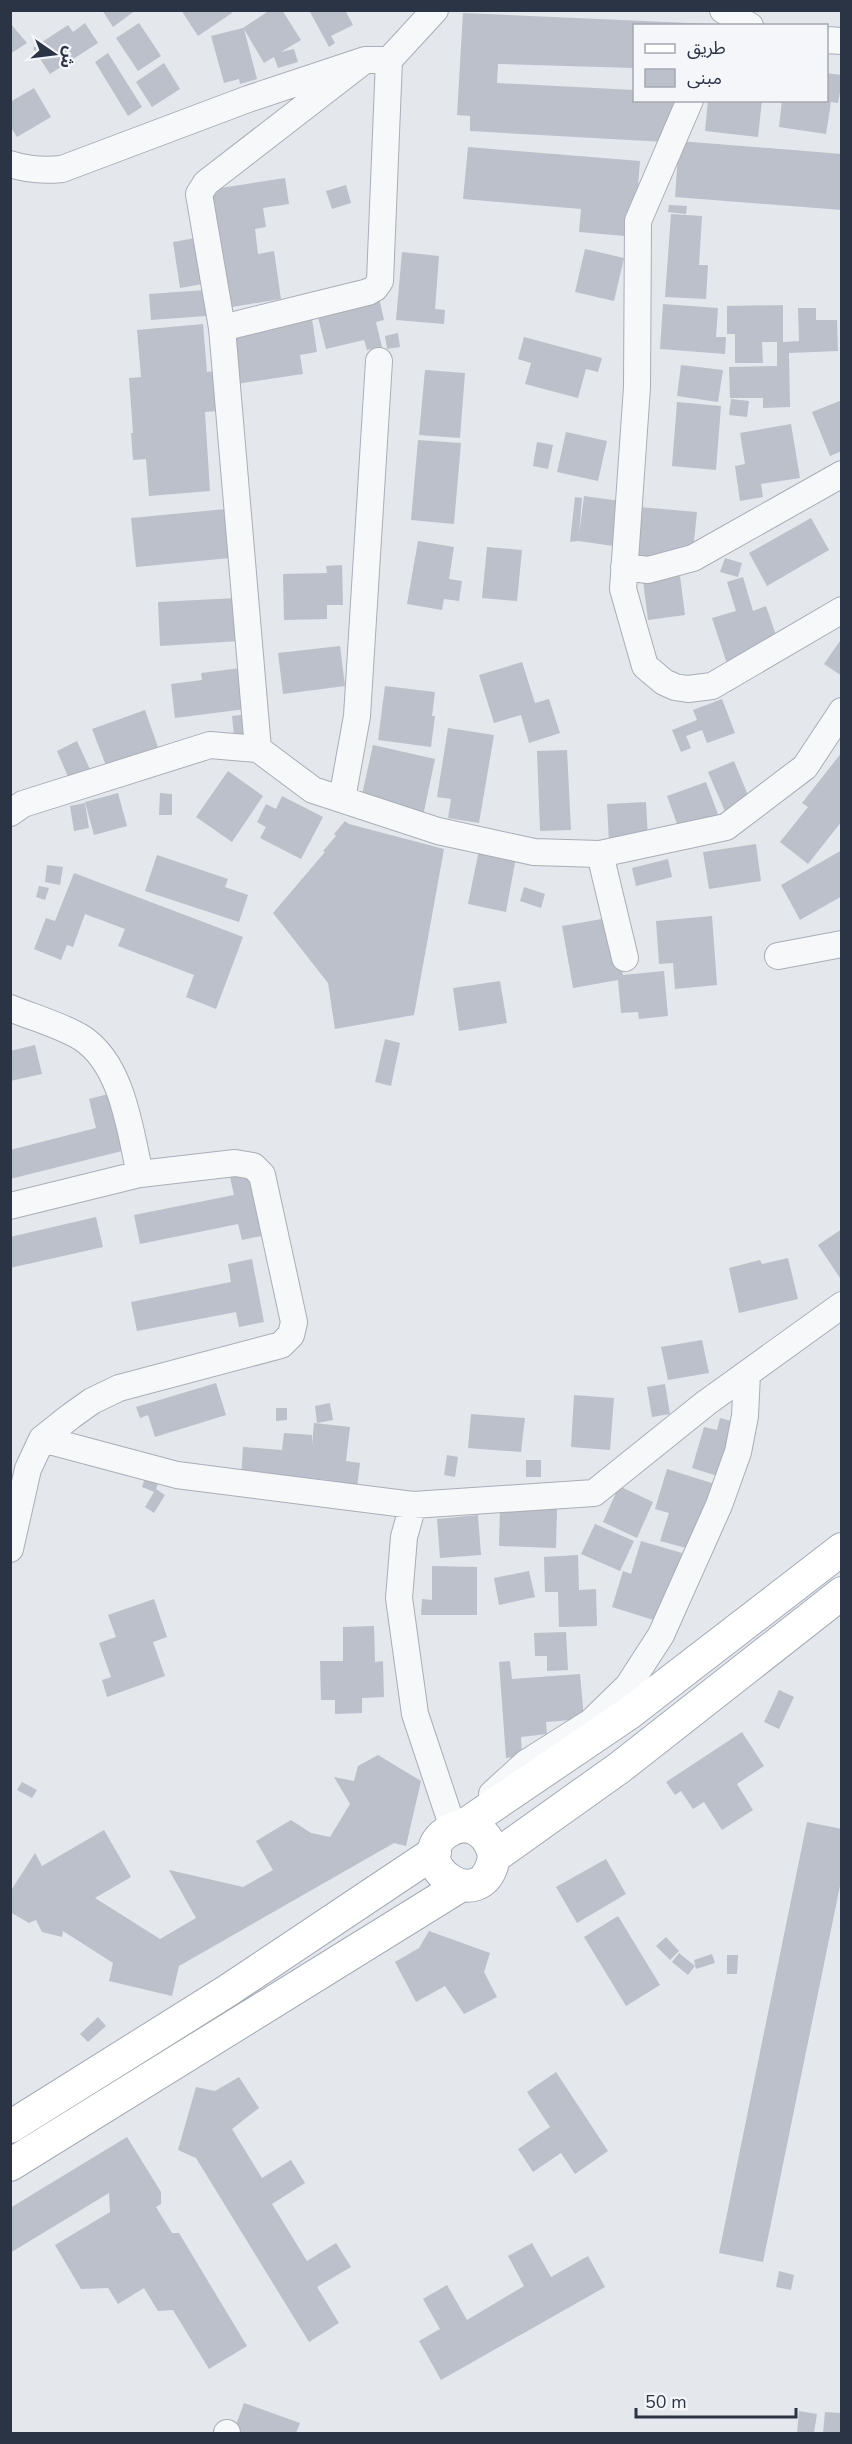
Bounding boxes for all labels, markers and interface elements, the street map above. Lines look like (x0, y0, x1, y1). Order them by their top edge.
north arrow (24, 24, 84, 84)
legend (633, 24, 828, 102)
text: طريق (687, 36, 726, 60)
text: ش (54, 44, 81, 71)
text: مبنى (687, 66, 722, 90)
scale bar (636, 2381, 796, 2419)
text: 50 m (645, 2390, 687, 2414)

